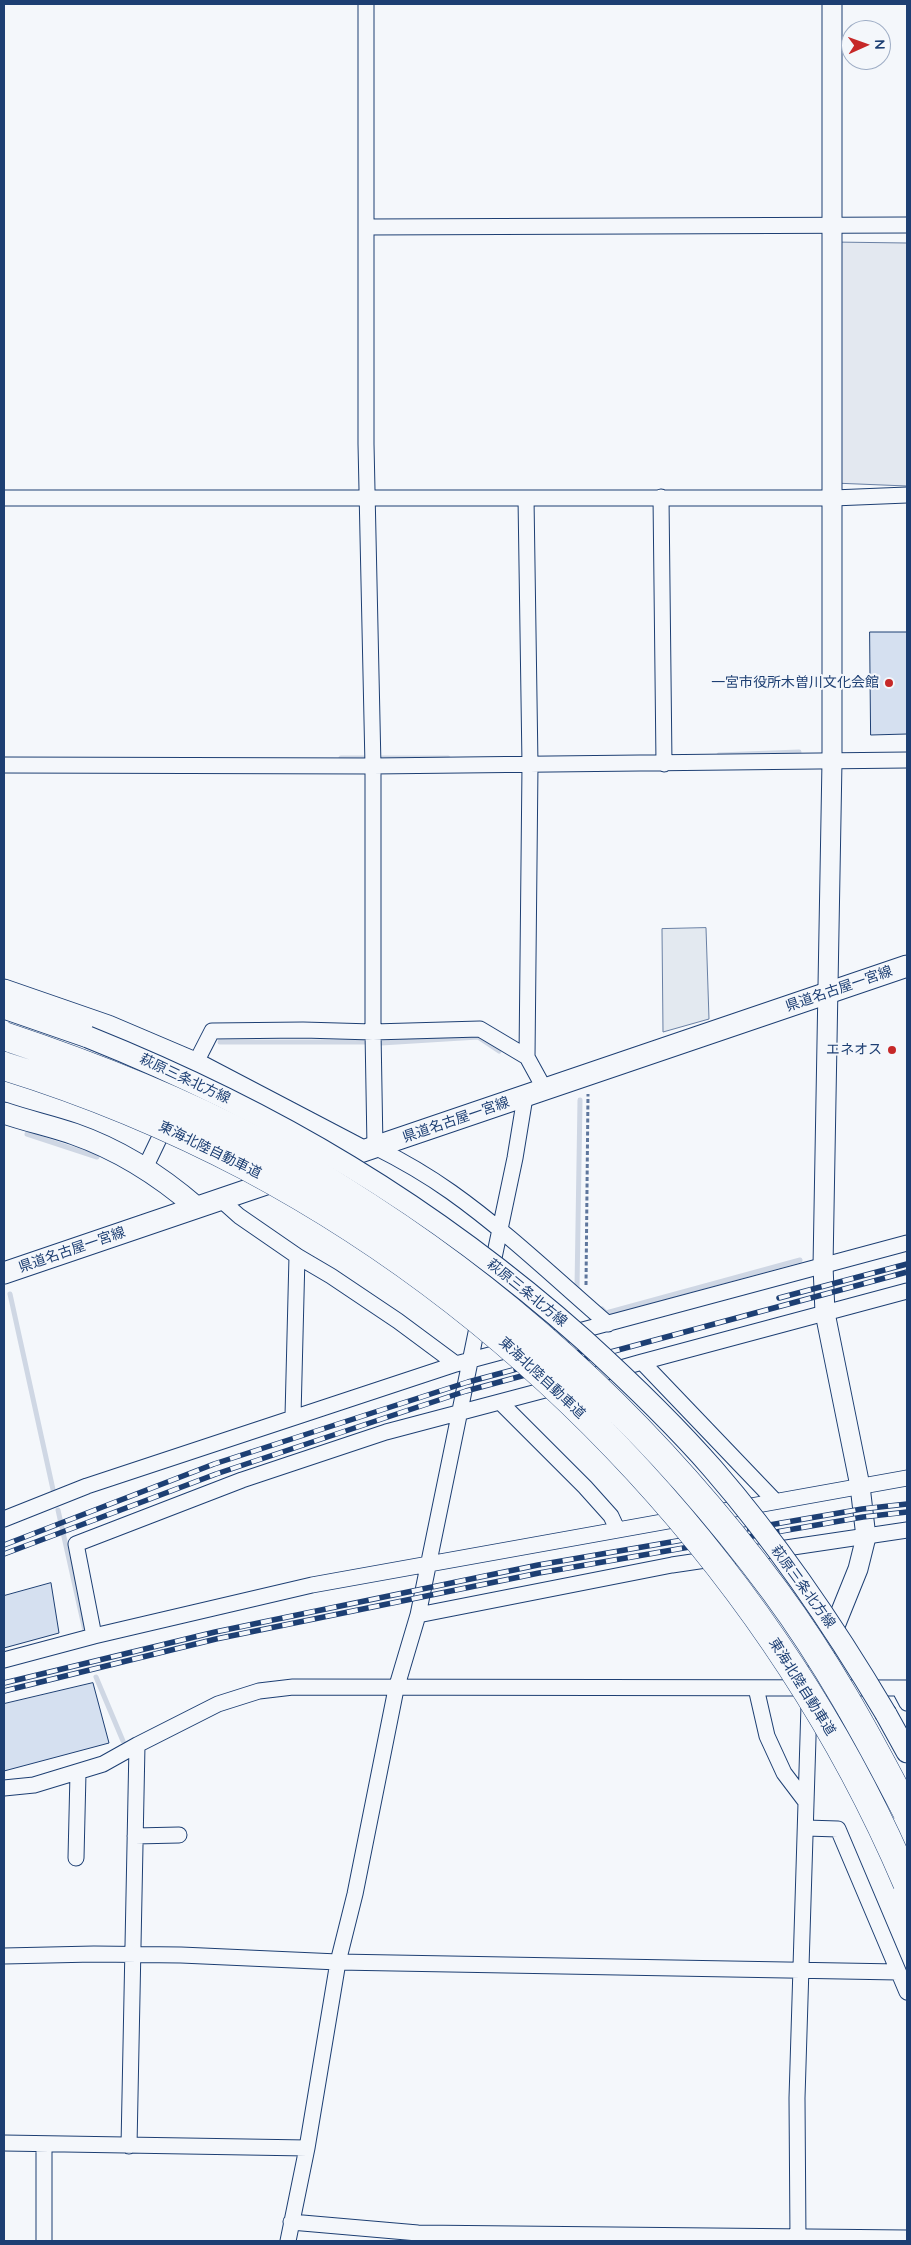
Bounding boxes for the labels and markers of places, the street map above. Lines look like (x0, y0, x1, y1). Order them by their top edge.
place label: 一宮市役所木曽川文化会館 (711, 675, 879, 691)
marker: 一宮市役所木曽川文化会館 (883, 677, 895, 689)
place label: エネオス (826, 1042, 882, 1058)
marker: エネオス (886, 1044, 898, 1056)

